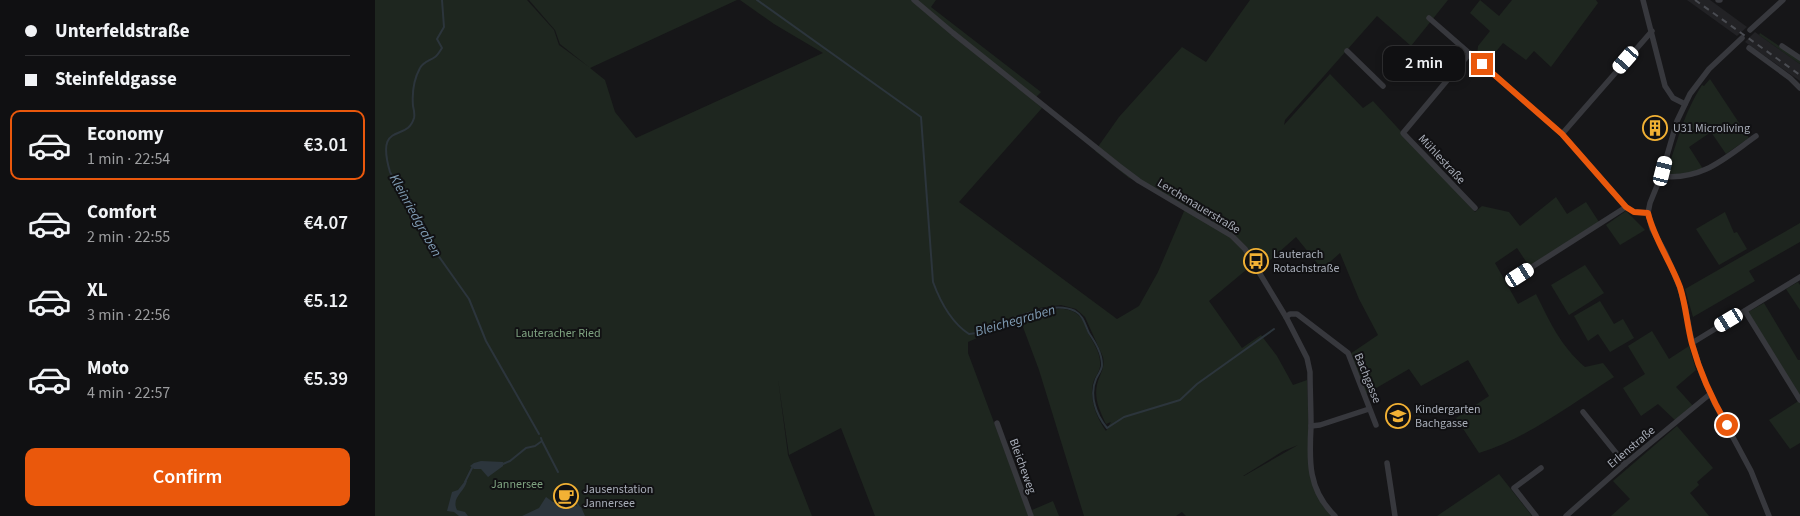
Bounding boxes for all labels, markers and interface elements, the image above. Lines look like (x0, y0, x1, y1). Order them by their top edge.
text: Unterfeldstraße (55, 18, 190, 45)
car (1610, 44, 1641, 76)
callout: 2 min (1382, 46, 1465, 82)
text: 2 min (1405, 52, 1443, 74)
route end (1471, 53, 1493, 75)
text: Steinfeldgasse (55, 66, 177, 93)
building icon: U31 Microliving (1642, 115, 1668, 141)
place label: U31 Microliving (1673, 120, 1750, 137)
text: Economy (87, 121, 164, 148)
icon: car (27, 123, 72, 168)
street label: Mühlestraße (1414, 131, 1469, 188)
text: €3.01 (304, 132, 348, 159)
text: 1 min · 22:54 (87, 148, 170, 170)
car (1652, 155, 1673, 187)
water label: Kleinriedgraben (384, 170, 446, 261)
street label: Lerchenauerstraße (1154, 175, 1244, 238)
text: Comfort (87, 199, 157, 226)
icon: car (27, 201, 72, 246)
text: €4.07 (304, 210, 348, 237)
text: 2 min · 22:55 (87, 226, 170, 248)
place label: Lauterach Rotachstraße (1273, 246, 1340, 277)
bus stop icon: Lauterach Rotachstraße (1243, 248, 1269, 274)
car (1503, 261, 1536, 289)
text: XL (87, 277, 108, 304)
icon: car (27, 279, 72, 324)
text: €5.12 (304, 288, 348, 315)
water label: Bleichegraben (973, 300, 1058, 342)
text: 3 min · 22:56 (87, 304, 170, 326)
car (1712, 306, 1745, 334)
park label: Lauteracher Ried (515, 325, 601, 342)
street label: Bachgasse (1350, 350, 1385, 406)
text: Moto (87, 355, 129, 382)
icon: car (27, 357, 72, 402)
text: €5.39 (304, 366, 348, 393)
text: 4 min · 22:57 (87, 382, 170, 404)
place label: Kindergarten Bachgasse (1415, 401, 1481, 432)
school or university icon: Kindergarten Bachgasse (1385, 403, 1411, 429)
route start (1716, 414, 1738, 436)
street label: Erlenstraße (1604, 422, 1659, 472)
street label: Bleicheweg (1005, 436, 1040, 496)
button: Confirm (25, 448, 350, 506)
park label: Jannersee (491, 476, 543, 493)
place label: Jausenstation Jannersee (583, 481, 653, 512)
cafe icon: Jausenstation Jannersee (553, 483, 579, 509)

